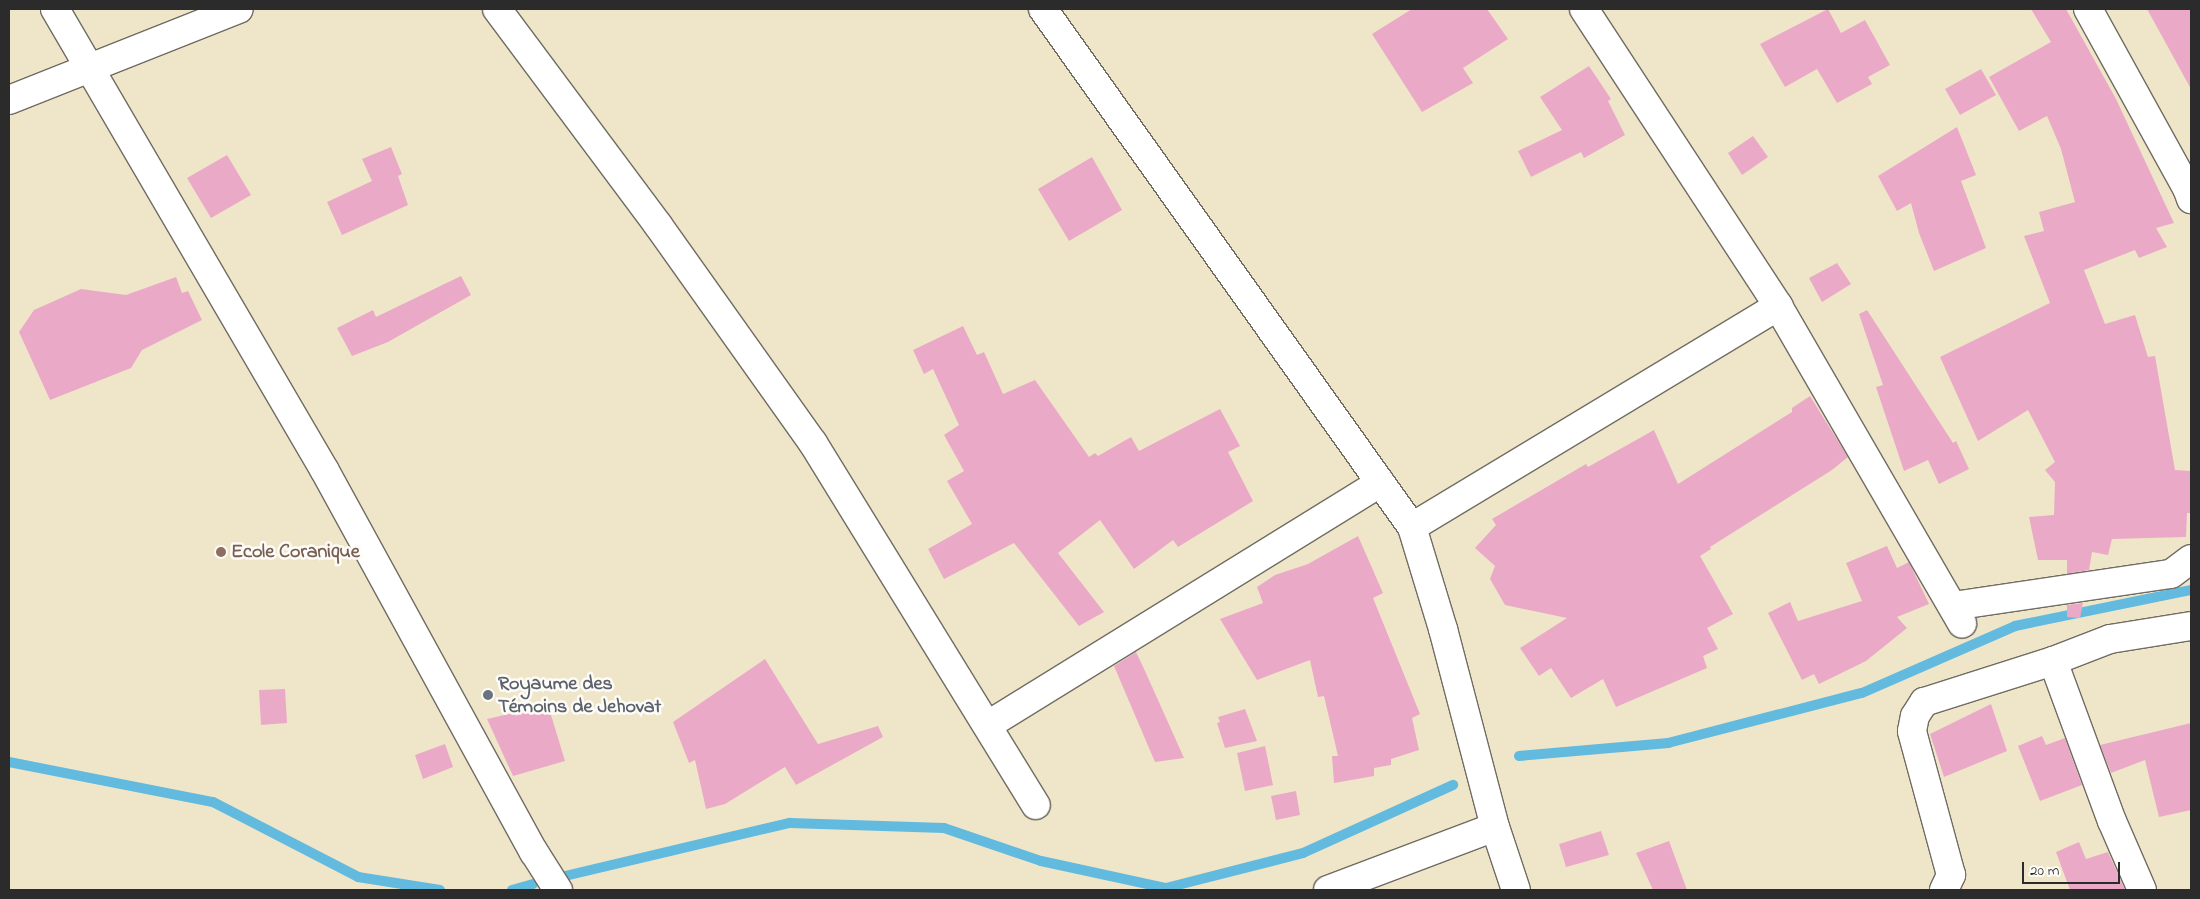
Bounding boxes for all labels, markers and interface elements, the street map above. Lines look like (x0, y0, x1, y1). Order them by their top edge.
place label: Ecole Coranique (231, 540, 360, 564)
marker: Ecole Coranique (215, 546, 227, 558)
place label: Royaume des Témoins de Jehovat (498, 672, 661, 719)
marker: Royaume des Témoins de Jehovat (482, 689, 494, 701)
scale bar (2025, 852, 2122, 884)
text: 20 m (2030, 860, 2059, 882)

